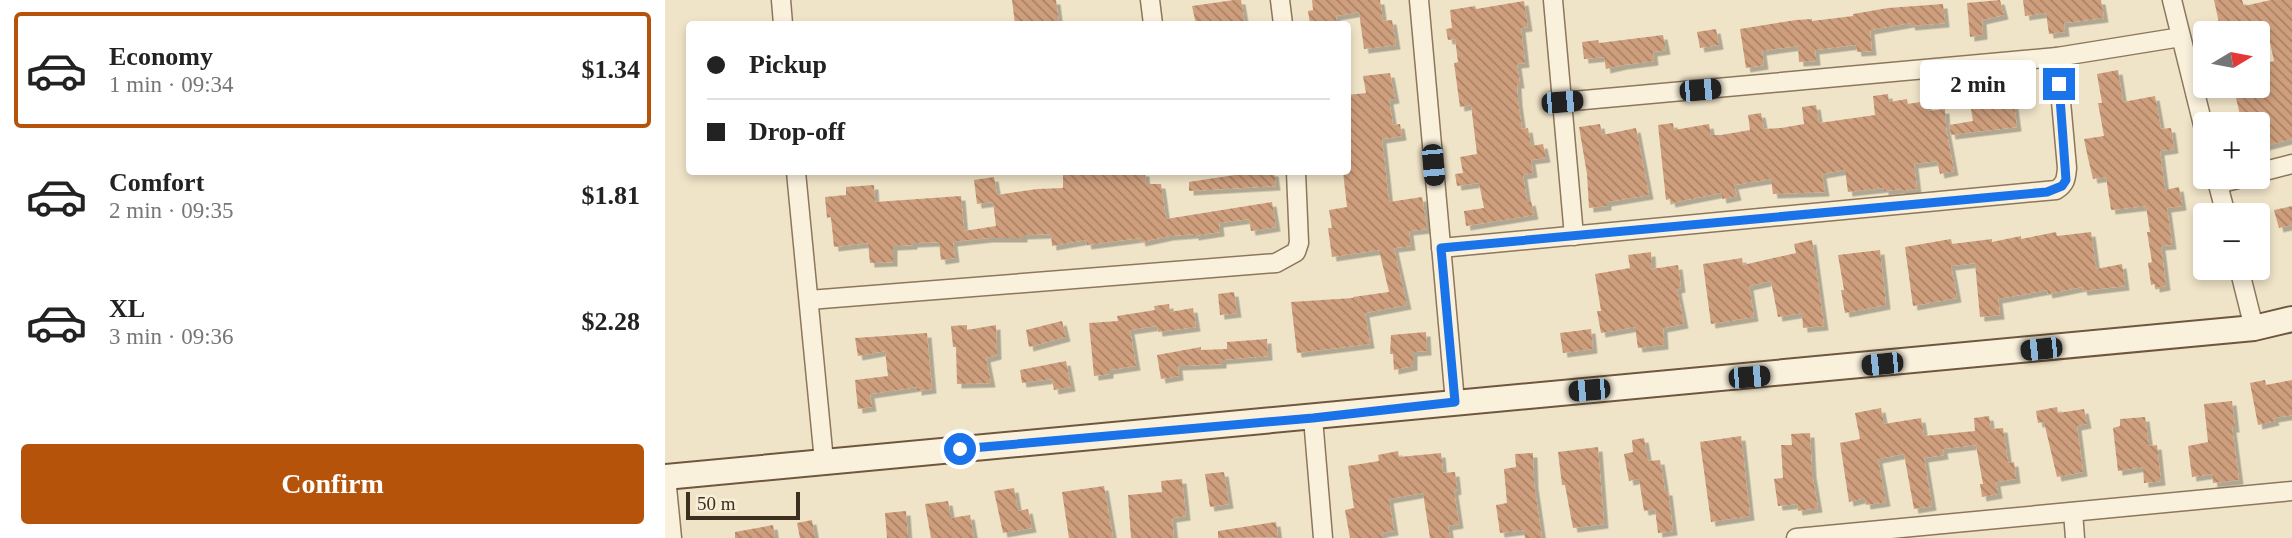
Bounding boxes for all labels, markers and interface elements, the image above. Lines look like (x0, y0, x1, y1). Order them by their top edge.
north arrow (2193, 21, 2270, 98)
map controls (2193, 21, 2270, 280)
icon: car (25, 39, 88, 102)
text: Economy (109, 42, 213, 71)
text: Pickup (749, 50, 827, 79)
text: $1.34 (582, 55, 640, 84)
callout: 2 min (1919, 60, 2035, 108)
route end (2043, 68, 2075, 100)
text: 1 min · 09:34 (109, 72, 234, 97)
text: 2 min (1950, 72, 2006, 97)
car (1679, 78, 1722, 102)
car (1541, 90, 1584, 114)
button: + (2193, 112, 2270, 189)
text: Drop-off (749, 117, 845, 146)
car (1421, 143, 1446, 187)
icon: car (25, 165, 88, 228)
text: Comfort (109, 168, 204, 197)
text: $1.81 (582, 181, 640, 210)
text: 2 min · 09:35 (109, 198, 234, 223)
button: − (2193, 203, 2270, 280)
icon: car (25, 291, 88, 354)
text: XL (109, 294, 145, 323)
text: $2.28 (582, 307, 640, 336)
text: 3 min · 09:36 (109, 324, 234, 349)
car (2020, 336, 2063, 362)
car (1861, 351, 1904, 377)
car (1728, 365, 1771, 389)
car (1568, 378, 1611, 402)
route start (944, 433, 976, 465)
button: Confirm (21, 444, 644, 524)
scale bar (686, 489, 800, 521)
text: 50 m (697, 493, 736, 514)

